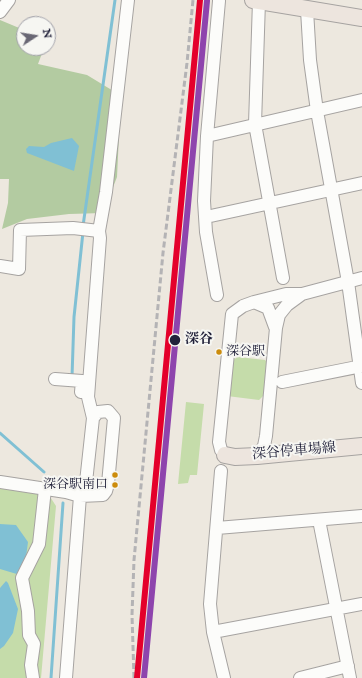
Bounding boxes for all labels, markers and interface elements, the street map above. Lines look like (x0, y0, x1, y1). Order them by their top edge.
north arrow (16, 16, 56, 56)
text: N (39, 28, 55, 40)
place label: 深谷 (185, 332, 213, 348)
marker: 深谷 (168, 333, 182, 347)
place label: 深谷駅 (226, 344, 265, 360)
marker: 深谷駅 (214, 347, 224, 357)
street label: 深谷停車場線 (251, 440, 337, 464)
unlabelled marker (110, 470, 120, 480)
place label: 深谷駅南口 (43, 477, 108, 493)
marker: 深谷駅南口 (110, 480, 120, 490)

